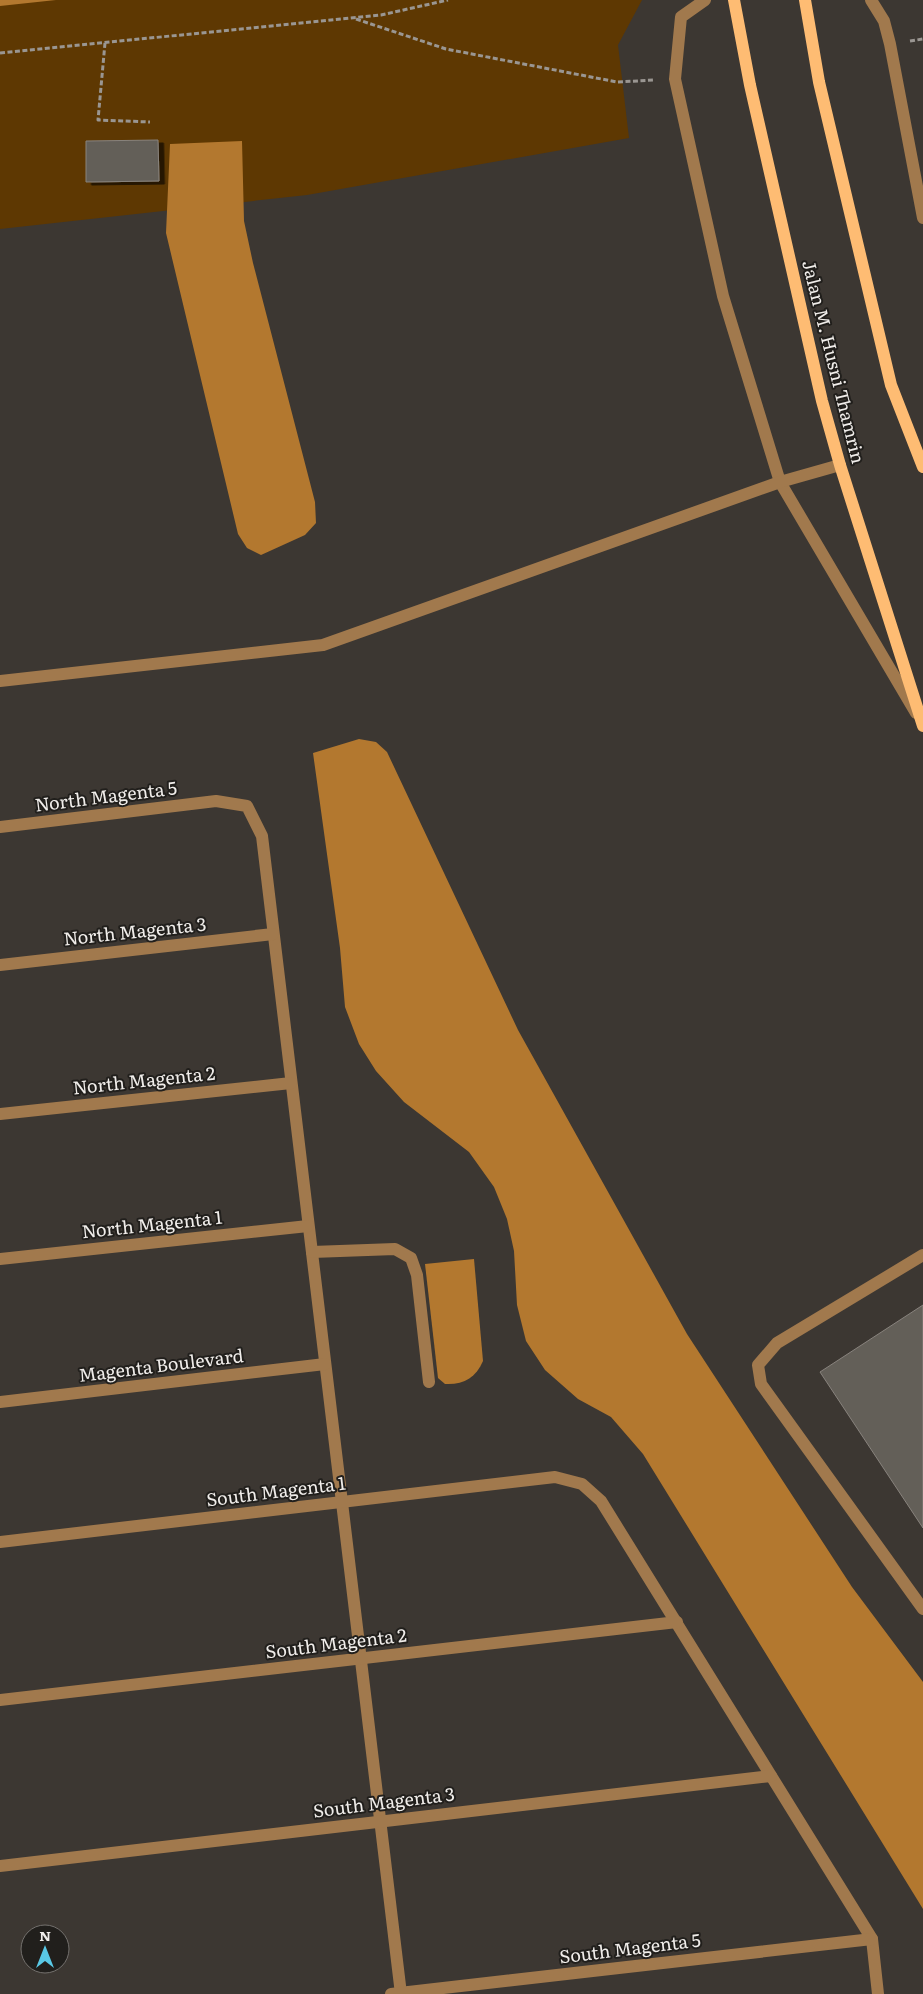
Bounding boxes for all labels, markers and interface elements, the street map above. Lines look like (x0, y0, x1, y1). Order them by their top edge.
street label: Jalan M. Husni Thamrin (796, 257, 873, 466)
street label: North Magenta 5 (33, 773, 178, 818)
street label: North Magenta 3 (62, 910, 208, 951)
street label: North Magenta 2 (71, 1059, 216, 1100)
street label: North Magenta 1 (80, 1203, 223, 1244)
street label: Magenta Boulevard (77, 1341, 245, 1388)
street label: South Magenta 1 (205, 1469, 347, 1512)
street label: South Magenta 2 (264, 1620, 408, 1665)
street label: South Magenta 3 (311, 1779, 456, 1824)
north arrow (20, 1924, 70, 1974)
text: N (39, 1925, 51, 1945)
street label: South Magenta 5 (558, 1925, 702, 1970)

